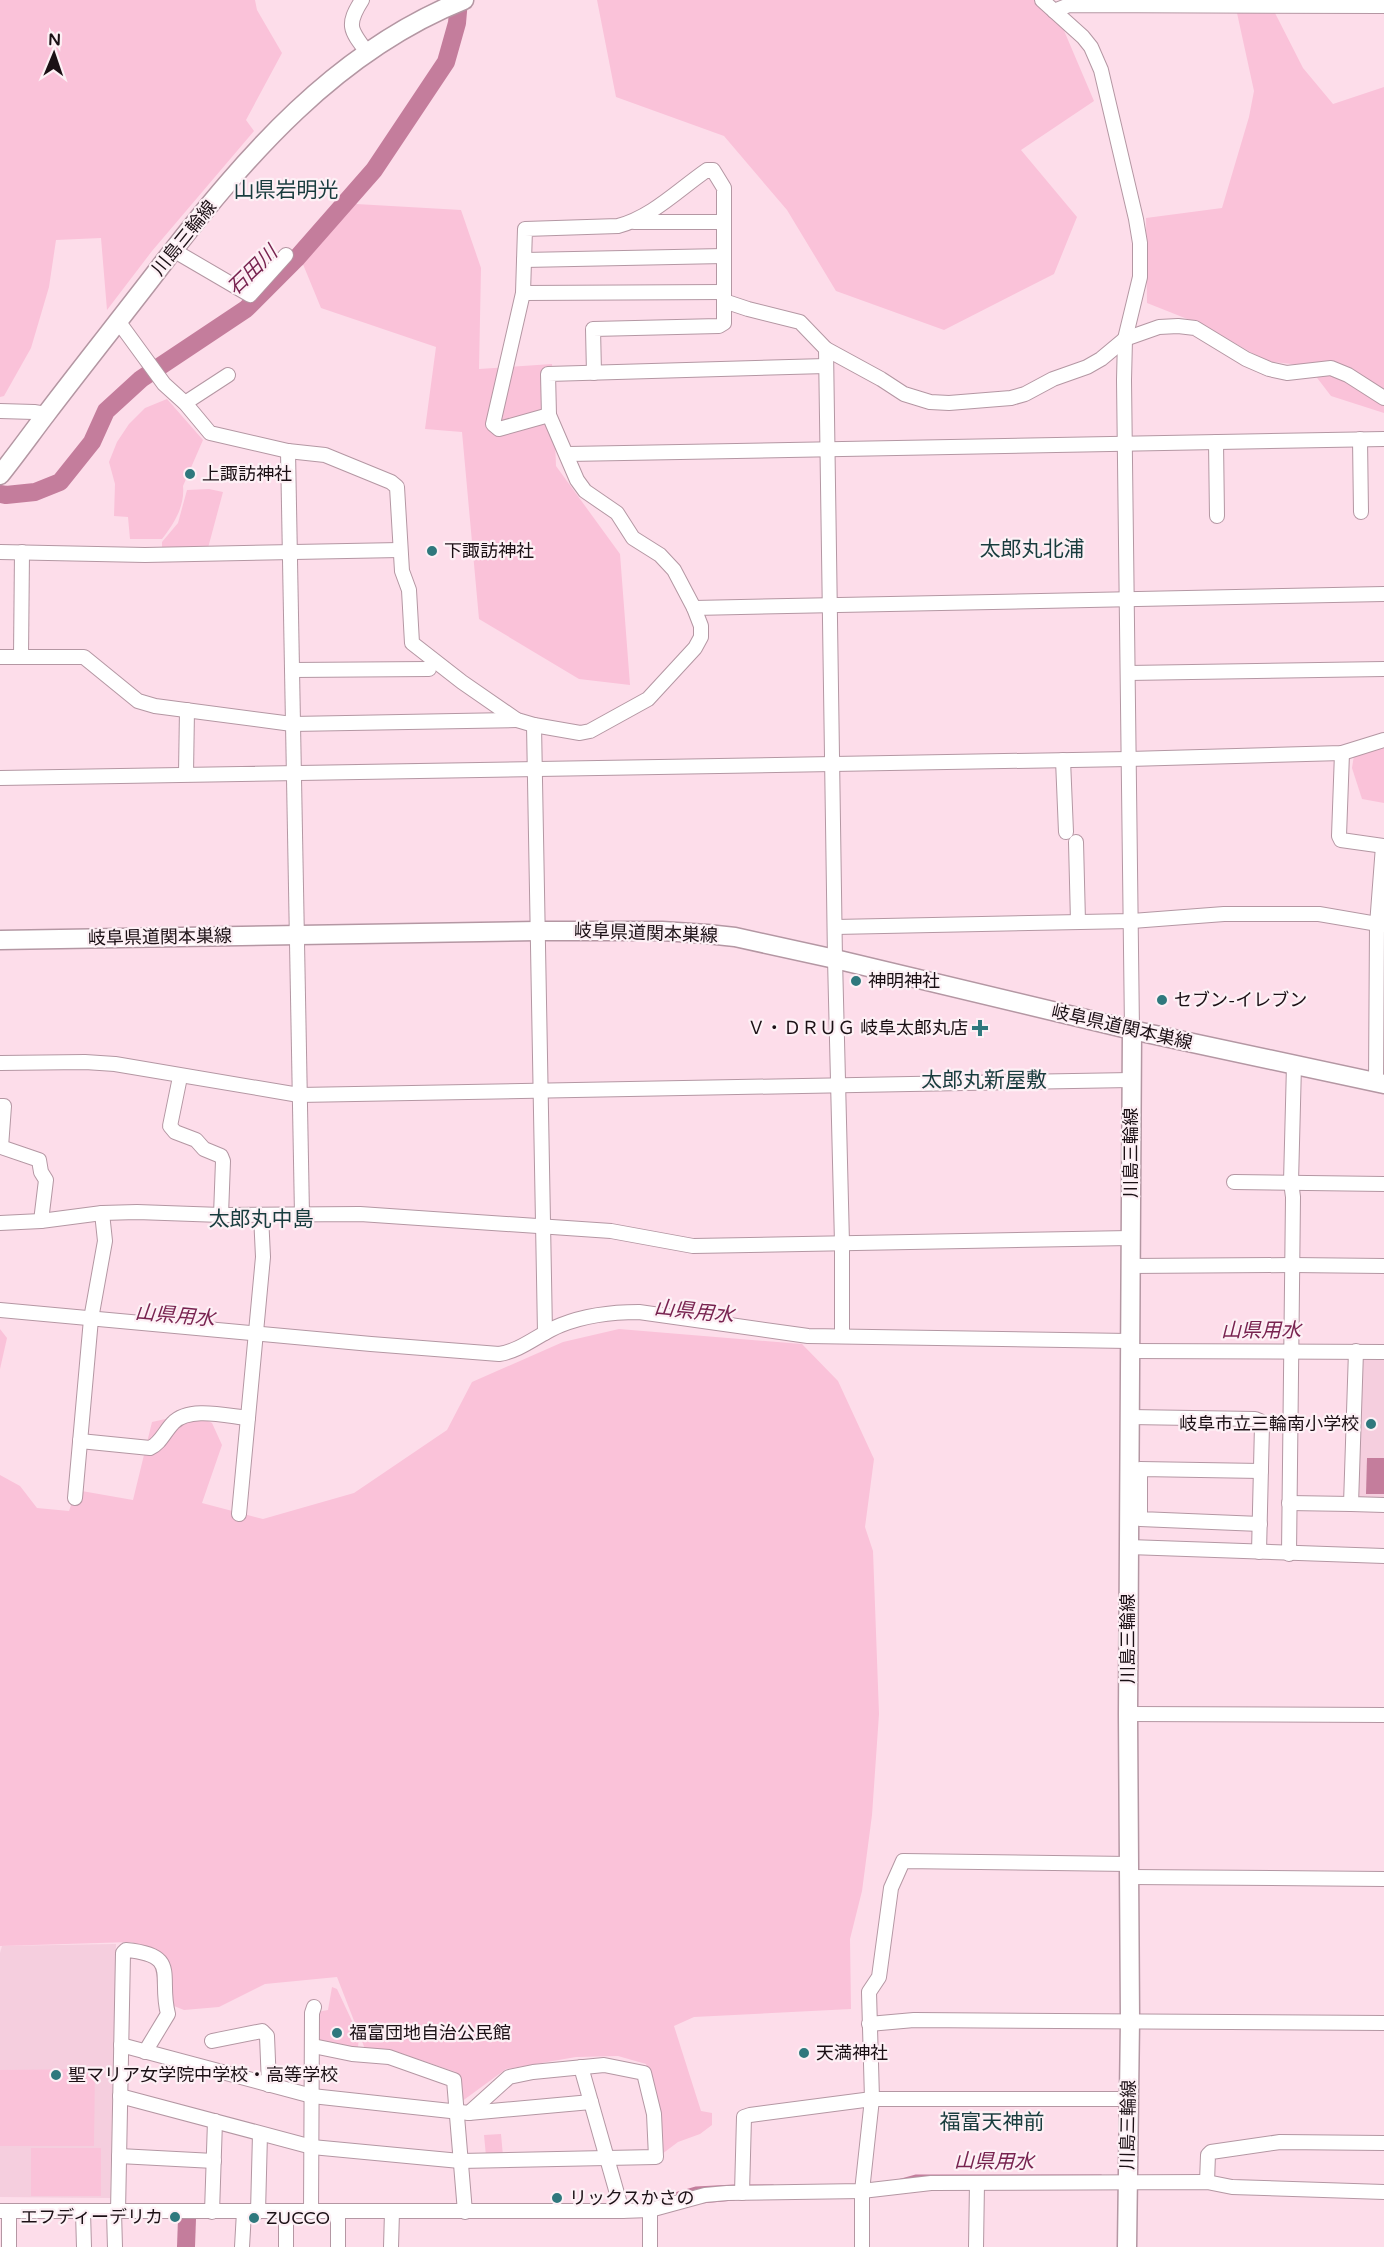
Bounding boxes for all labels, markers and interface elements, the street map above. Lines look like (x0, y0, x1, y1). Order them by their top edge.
north arrow (24, 24, 84, 84)
text: N (48, 30, 61, 50)
district label: 山県岩明光 (234, 178, 339, 203)
street label: 川島三輪線 (147, 196, 221, 280)
water label: 石田川 (223, 240, 284, 300)
place label: 上諏訪神社 (202, 463, 292, 485)
marker: 上諏訪神社 (183, 467, 197, 481)
district label: 太郎丸北浦 (980, 537, 1085, 562)
place label: 下諏訪神社 (444, 540, 534, 562)
marker: 下諏訪神社 (425, 544, 439, 558)
street label: 岐阜県道関本巣線 (574, 919, 718, 947)
street label: 岐阜県道関本巣線 (88, 925, 232, 949)
place label: 神明神社 (868, 970, 940, 992)
marker: 神明神社 (849, 974, 863, 988)
place label: セブン-イレブン (1174, 989, 1307, 1011)
marker: セブン-イレブン (1155, 993, 1169, 1007)
street label: 岐阜県道関本巣線 (1049, 1000, 1195, 1054)
place label: Ｖ・ＤＲＵＧ 岐阜太郎丸店 (747, 1017, 968, 1039)
marker: Ｖ・ＤＲＵＧ 岐阜太郎丸店 (973, 1021, 987, 1035)
district label: 太郎丸新屋敷 (921, 1068, 1047, 1093)
street label: 川島三輪線 (1120, 1108, 1142, 1198)
district label: 太郎丸中島 (209, 1207, 314, 1232)
water label: 山県用水 (653, 1296, 737, 1328)
water label: 山県用水 (134, 1301, 218, 1332)
water label: 山県用水 (1221, 1319, 1303, 1343)
place label: 岐阜市立三輪南小学校 (1179, 1413, 1359, 1435)
marker: 岐阜市立三輪南小学校 (1364, 1417, 1378, 1431)
street label: 川島三輪線 (1117, 1594, 1139, 1684)
place label: 福富団地自治公民館 (349, 2022, 511, 2044)
marker: 福富団地自治公民館 (330, 2026, 344, 2040)
place label: 天満神社 (816, 2042, 888, 2064)
marker: 天満神社 (797, 2046, 811, 2060)
place label: 聖マリア女学院中学校・高等学校 (68, 2064, 338, 2086)
marker: 聖マリア女学院中学校・高等学校 (49, 2068, 63, 2082)
street label: 川島三輪線 (1116, 2080, 1140, 2170)
district label: 福富天神前 (940, 2110, 1045, 2135)
water label: 山県用水 (954, 2149, 1036, 2175)
place label: リックスかさの (569, 2187, 694, 2209)
marker: リックスかさの (550, 2191, 564, 2205)
place label: エフディーデリカ (20, 2206, 163, 2228)
place label: ZUCCO (266, 2207, 330, 2229)
marker: エフディーデリカ (168, 2210, 182, 2224)
marker: ZUCCO (247, 2211, 261, 2225)

